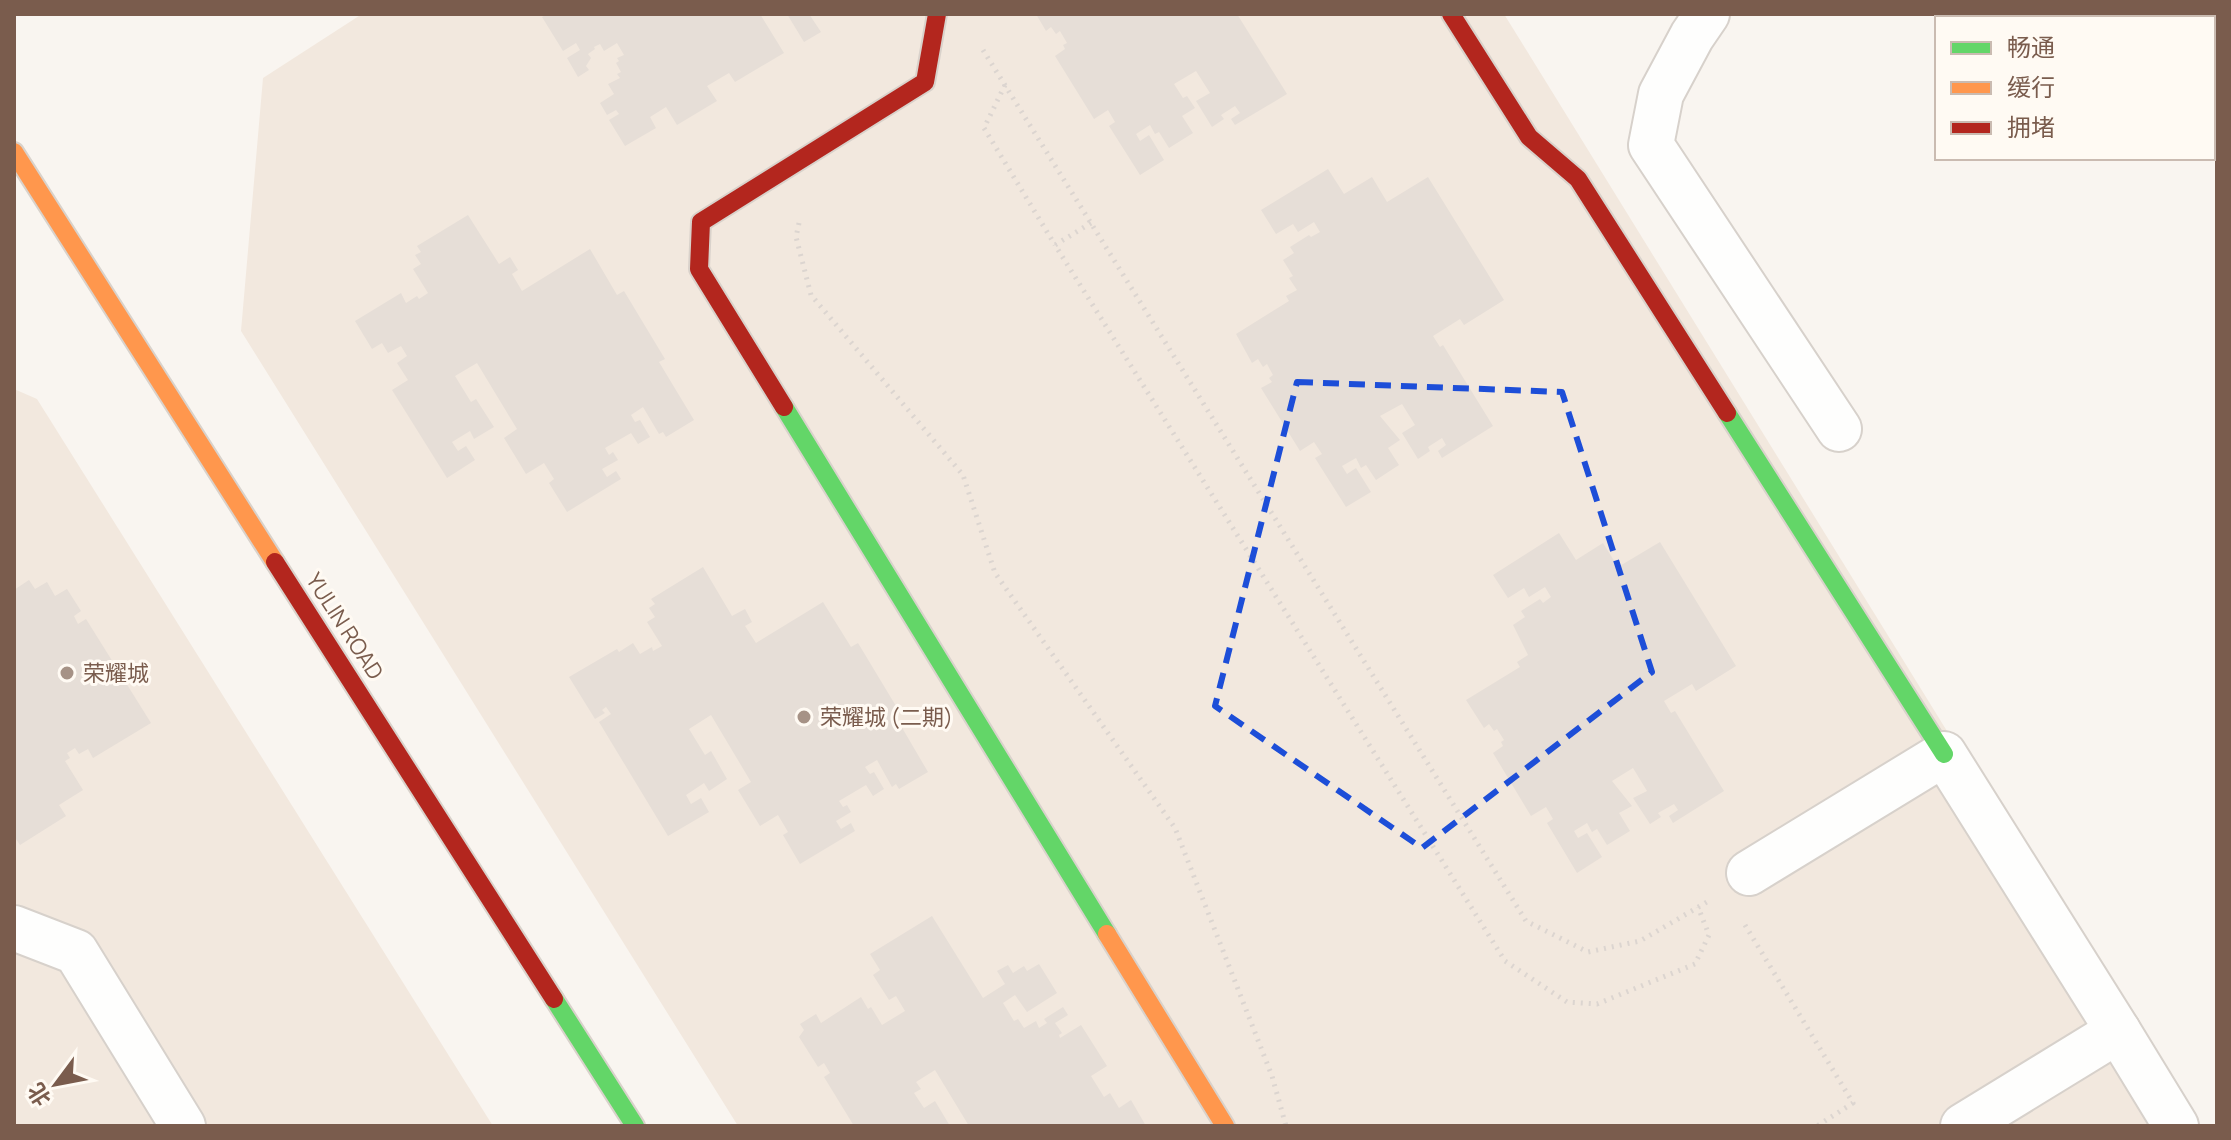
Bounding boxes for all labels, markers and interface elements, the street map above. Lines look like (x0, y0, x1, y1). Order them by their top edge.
legend (1935, 16, 2215, 160)
text: 畅通 (2007, 30, 2055, 63)
text: 缓行 (2007, 70, 2055, 103)
text: 拥堵 (2007, 110, 2055, 143)
street label: YULIN ROAD (299, 567, 391, 685)
place label: 荣耀城 (83, 658, 149, 688)
marker: 荣耀城 (58, 664, 76, 682)
place label: 荣耀城 (二期) (820, 702, 953, 732)
marker: 荣耀城 (二期) (795, 708, 813, 726)
north arrow (16, 1044, 96, 1124)
text: 北 (20, 1077, 58, 1112)

